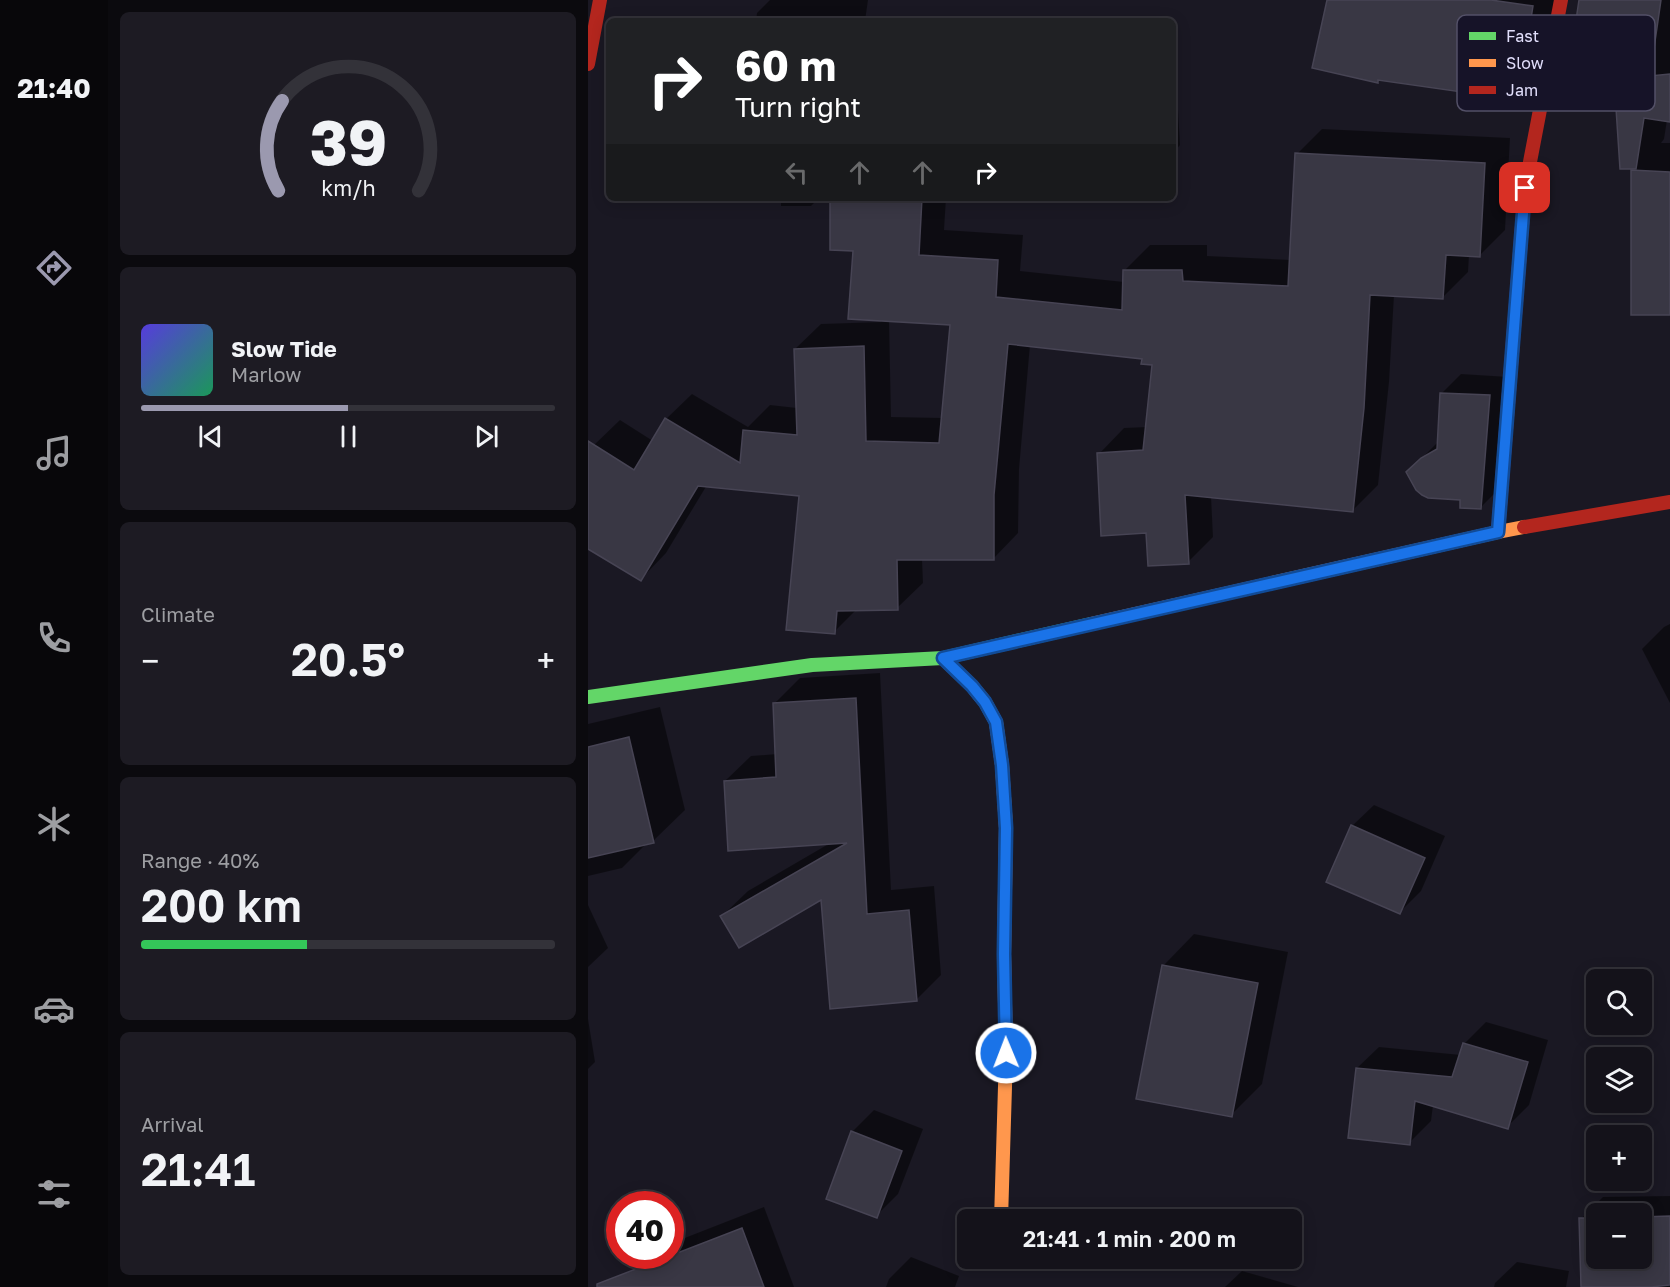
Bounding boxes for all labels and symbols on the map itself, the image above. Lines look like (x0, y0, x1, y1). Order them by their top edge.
legend (1457, 15, 1655, 111)
text: Fast (1506, 26, 1539, 46)
text: Slow (1506, 53, 1544, 73)
text: Jam (1506, 80, 1538, 100)
pin (1499, 162, 1550, 213)
position arrow (974, 1021, 1038, 1085)
speed limit sign: 40 (606, 1191, 684, 1269)

